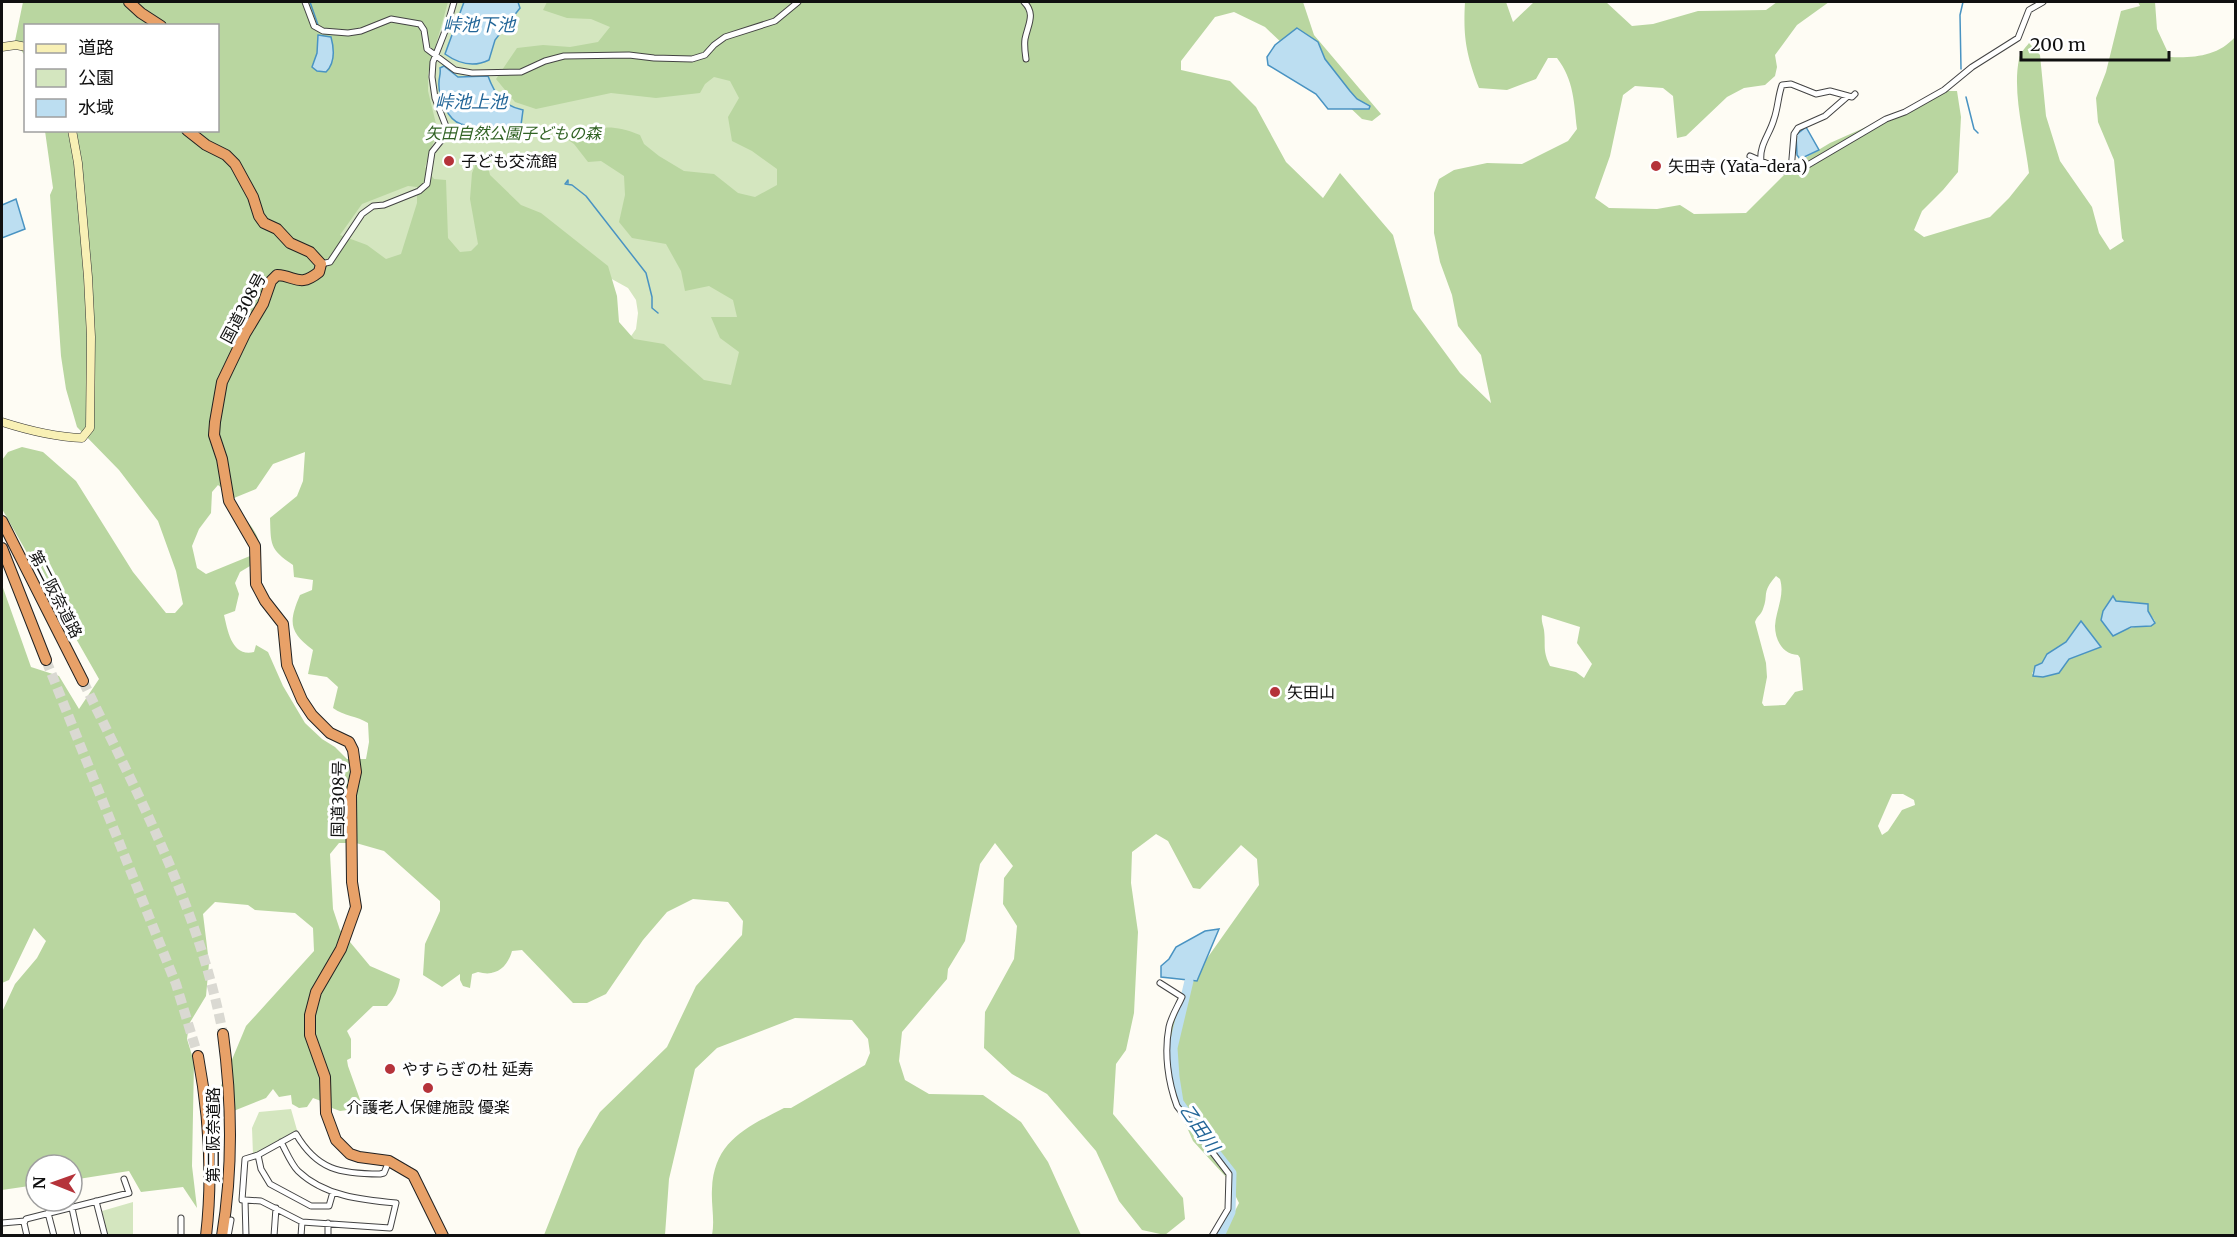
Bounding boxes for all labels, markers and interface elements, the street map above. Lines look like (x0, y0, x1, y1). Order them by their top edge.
water label: 峠池下池 (443, 13, 517, 36)
legend (24, 24, 219, 132)
scale bar (2021, 24, 2170, 62)
text: 200 m (2030, 33, 2086, 56)
text: 道路 (78, 36, 114, 59)
text: 公園 (78, 66, 114, 89)
water label: 峠池上池 (435, 90, 509, 113)
text: 水域 (78, 96, 114, 119)
park label: 矢田自然公園子どもの森 (425, 123, 603, 143)
place label: 子ども交流館 (461, 151, 557, 171)
marker: 子ども交流館 (442, 154, 456, 168)
place label: 矢田寺 (Yata-dera) (1668, 156, 1808, 176)
marker: 矢田寺 (Yata-dera) (1649, 159, 1663, 173)
street label: 国道308号 (216, 269, 270, 347)
street label: 第二阪奈道路 (25, 547, 87, 641)
place label: 矢田山 (1287, 682, 1335, 702)
marker: 矢田山 (1268, 685, 1282, 699)
street label: 国道308号 (327, 760, 349, 838)
place label: やすらぎの杜 延寿 (402, 1059, 534, 1079)
marker: やすらぎの杜 延寿 (383, 1062, 397, 1076)
marker: 介護老人保健施設 優楽 (421, 1081, 435, 1095)
street label: 第二阪奈道路 (203, 1087, 223, 1183)
place label: 介護老人保健施設 優楽 (346, 1097, 510, 1117)
water label: 乙田川 (1175, 1099, 1226, 1158)
north arrow (24, 1153, 84, 1213)
text: N (29, 1176, 49, 1189)

